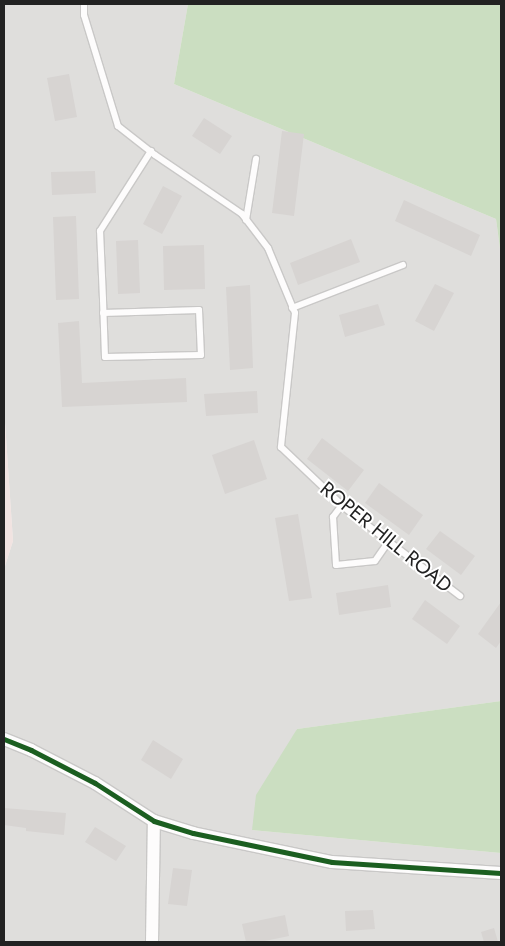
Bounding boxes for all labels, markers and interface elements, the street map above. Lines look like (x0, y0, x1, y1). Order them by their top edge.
street label: ROPER HILL ROAD (315, 477, 457, 597)

